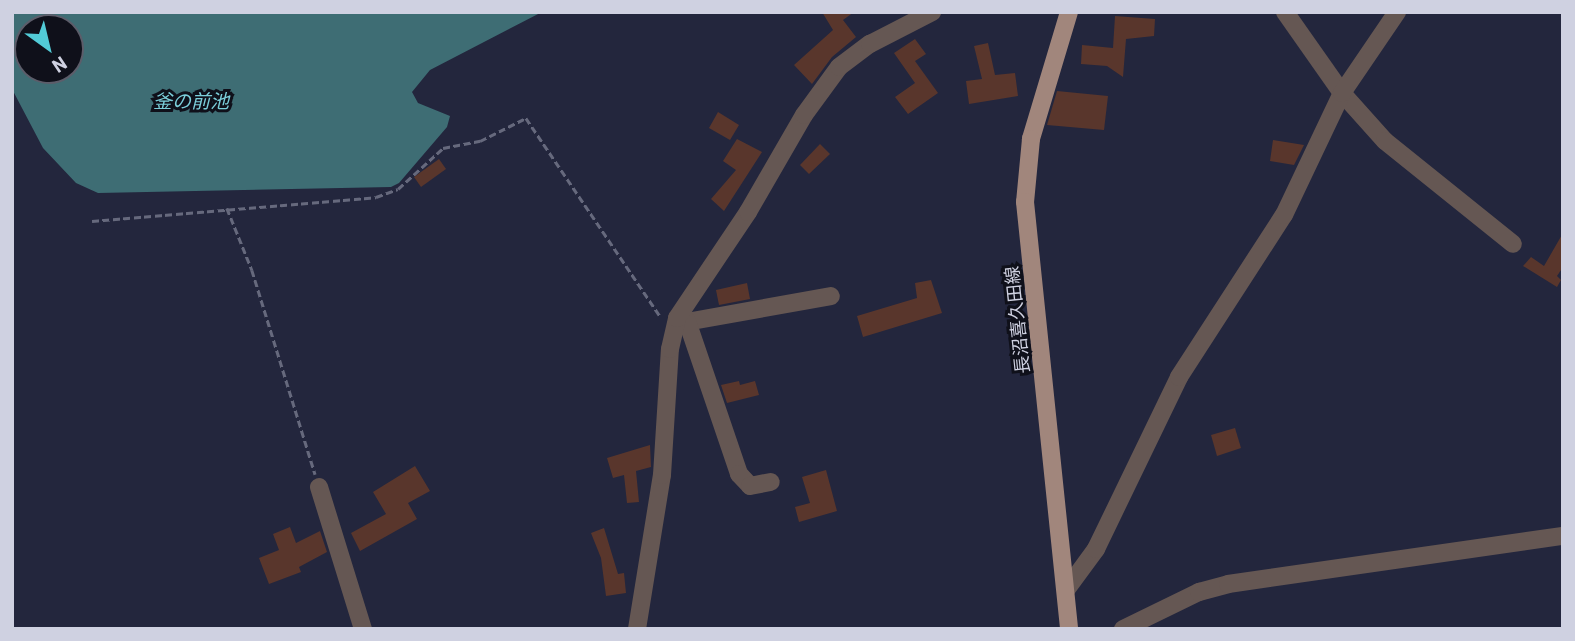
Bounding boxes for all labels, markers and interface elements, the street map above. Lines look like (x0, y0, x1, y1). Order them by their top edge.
north arrow (14, 14, 84, 84)
text: N (48, 52, 72, 78)
water label: 釜の前池 (153, 90, 229, 112)
street label: 長沼喜久田線 (1001, 265, 1033, 375)

